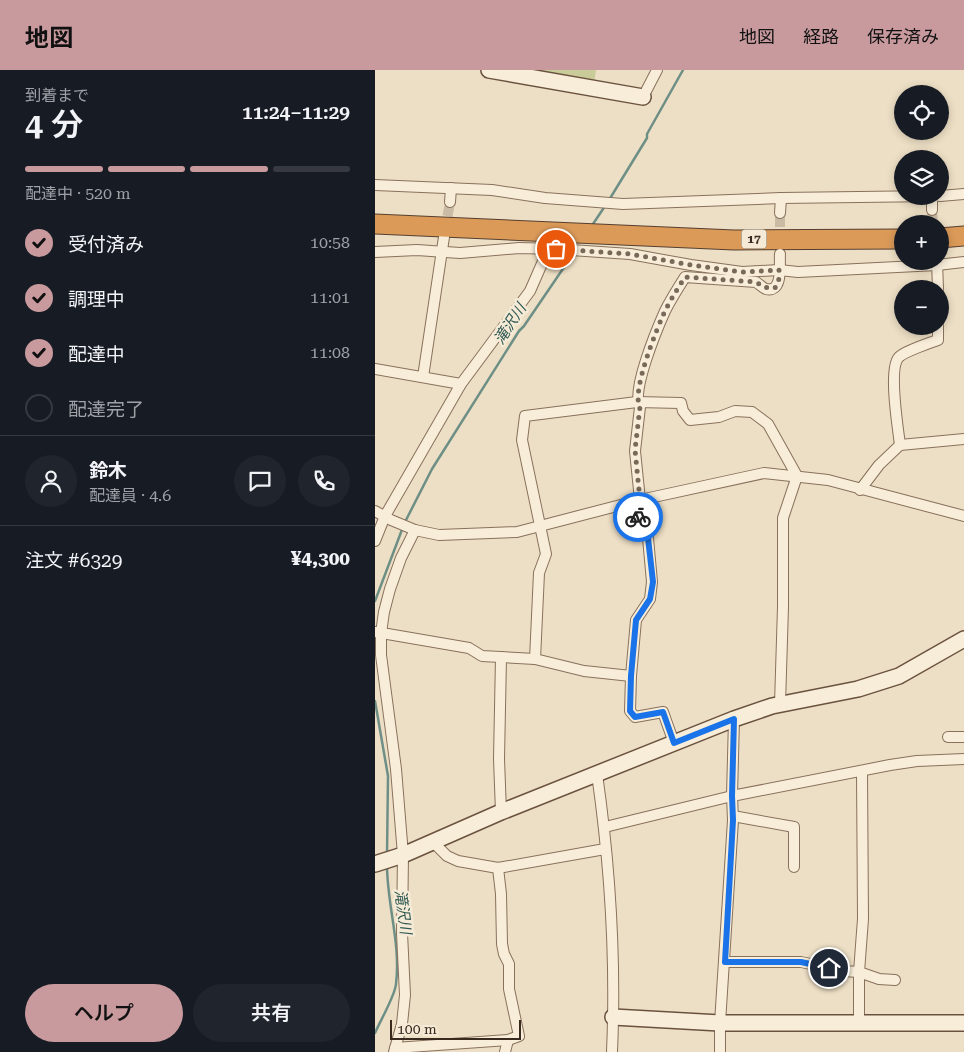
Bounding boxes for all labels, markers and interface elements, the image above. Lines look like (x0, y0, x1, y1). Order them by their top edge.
text: 地図 (25, 24, 73, 52)
text: 地図 (739, 26, 775, 47)
text: 経路 (803, 26, 839, 47)
text: 保存済み (867, 26, 939, 47)
map controls (894, 85, 949, 335)
button: locate (894, 85, 949, 140)
text: 到着まで (25, 86, 89, 105)
text: 11:24–11:29 (242, 101, 350, 124)
text: 4 分 (25, 106, 83, 144)
button: layers (894, 150, 949, 205)
text: 配達中 · 520 m (25, 184, 131, 203)
button: + (894, 215, 949, 270)
pin (535, 228, 577, 270)
icon: check (25, 229, 53, 257)
road number: 17 (741, 230, 767, 248)
text: 受付済み (68, 233, 144, 256)
text: 10:58 (310, 233, 350, 252)
icon: bag (542, 235, 570, 263)
button: − (894, 280, 949, 335)
icon: check (25, 284, 53, 312)
text: 調理中 (68, 288, 125, 311)
text: 11:01 (310, 288, 350, 307)
water label: 滝沢川 (490, 299, 531, 348)
icon: check (25, 339, 53, 367)
text: 配達中 (68, 343, 125, 366)
text: 11:08 (310, 343, 350, 362)
text: 配達完了 (68, 398, 144, 421)
button: person (25, 455, 77, 507)
button: chat (234, 455, 286, 507)
button: phone (298, 455, 350, 507)
text: 鈴木 (89, 459, 127, 482)
text: 配達員 · 4.6 (89, 486, 171, 505)
courier (613, 492, 663, 542)
icon: bike (624, 503, 652, 531)
text: ¥4,300 (291, 547, 350, 570)
text: 注文 #6329 (25, 549, 122, 572)
water label: 滝沢川 (391, 888, 415, 938)
pin (808, 947, 850, 989)
icon: home (815, 954, 843, 982)
button: ヘルプ (25, 984, 183, 1042)
button: 共有 (193, 984, 350, 1042)
scale bar (390, 1017, 521, 1040)
text: 100 m (397, 1021, 437, 1037)

